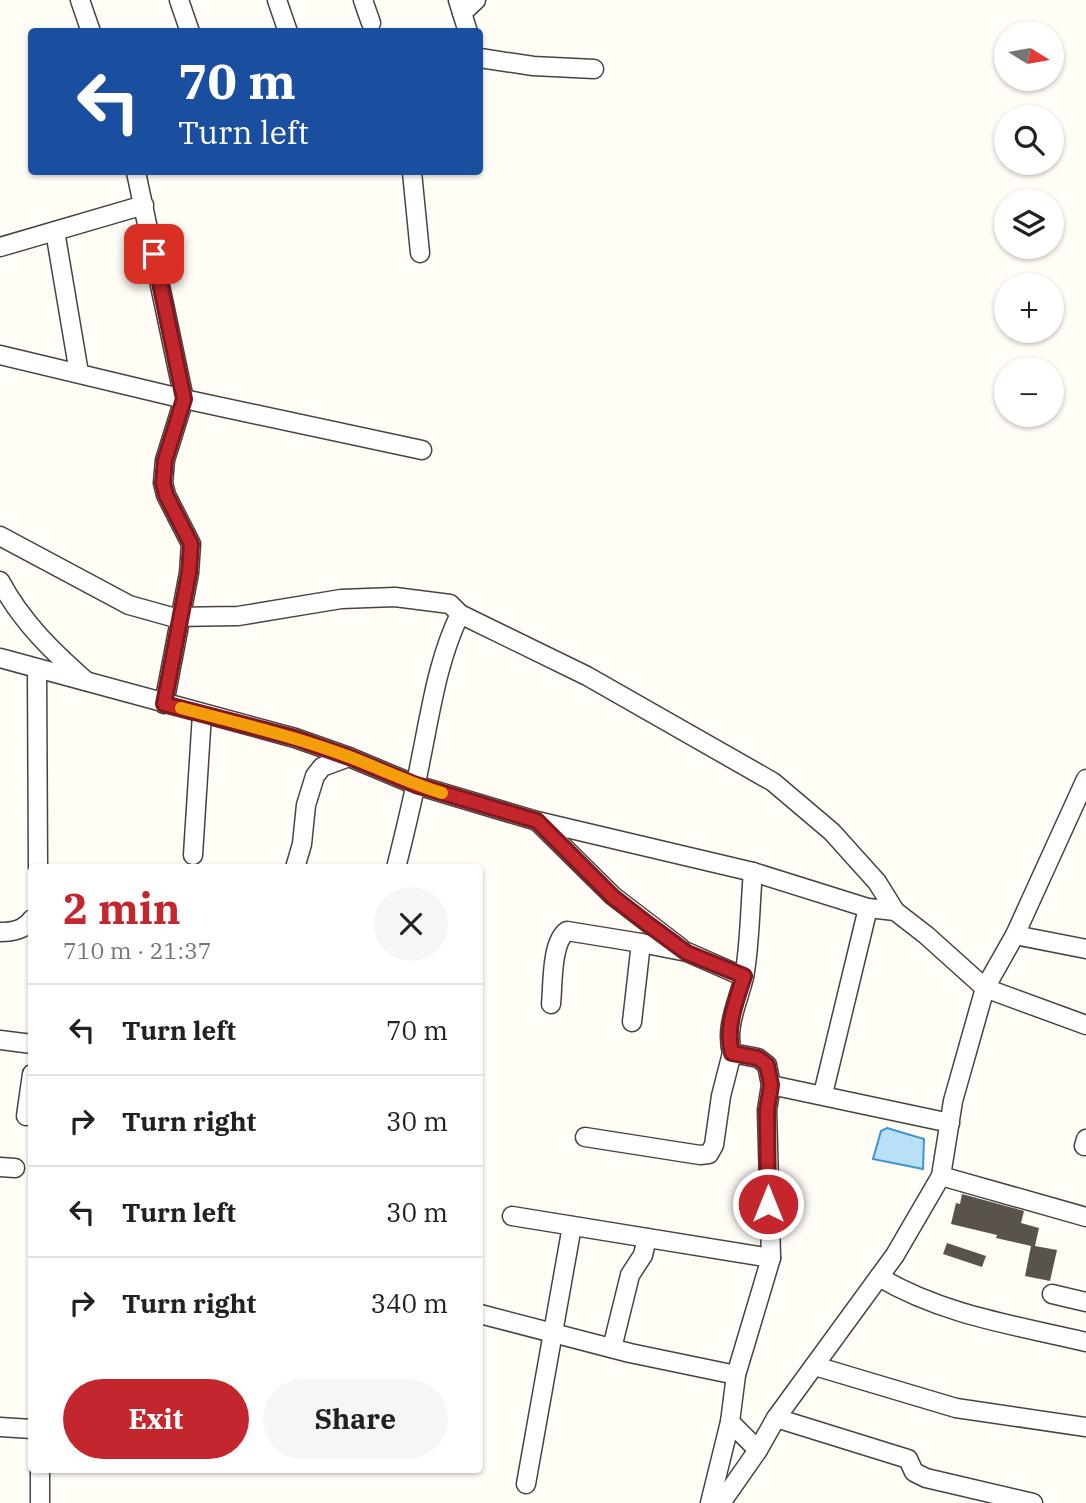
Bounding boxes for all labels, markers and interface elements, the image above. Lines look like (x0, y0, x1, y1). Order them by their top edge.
north arrow (994, 21, 1064, 91)
map controls (994, 21, 1064, 427)
text: 70 m (178, 49, 296, 112)
icon: left (63, 56, 154, 147)
button: search (994, 105, 1064, 175)
text: Turn left (178, 111, 309, 153)
button: layers (994, 189, 1064, 259)
pin (124, 224, 184, 284)
icon: arrive (135, 235, 173, 273)
button: + (994, 273, 1064, 343)
button: − (994, 357, 1064, 427)
text: 2 min (63, 881, 181, 936)
button: close (374, 887, 448, 961)
text: 710 m · 21:37 (63, 935, 212, 965)
icon: left (63, 1011, 101, 1049)
text: Turn left (122, 1013, 236, 1047)
text: 70 m (386, 1013, 448, 1047)
icon: right (63, 1102, 101, 1140)
text: Turn right (122, 1104, 256, 1138)
text: 30 m (386, 1104, 448, 1138)
position arrow (731, 1167, 805, 1241)
icon: left (63, 1193, 101, 1231)
text: Turn left (122, 1195, 236, 1229)
text: 30 m (386, 1195, 448, 1229)
icon: right (63, 1284, 101, 1322)
text: Turn right (122, 1286, 256, 1320)
text: 340 m (370, 1286, 448, 1320)
button: Exit (63, 1379, 249, 1459)
button: Share (263, 1379, 448, 1459)

